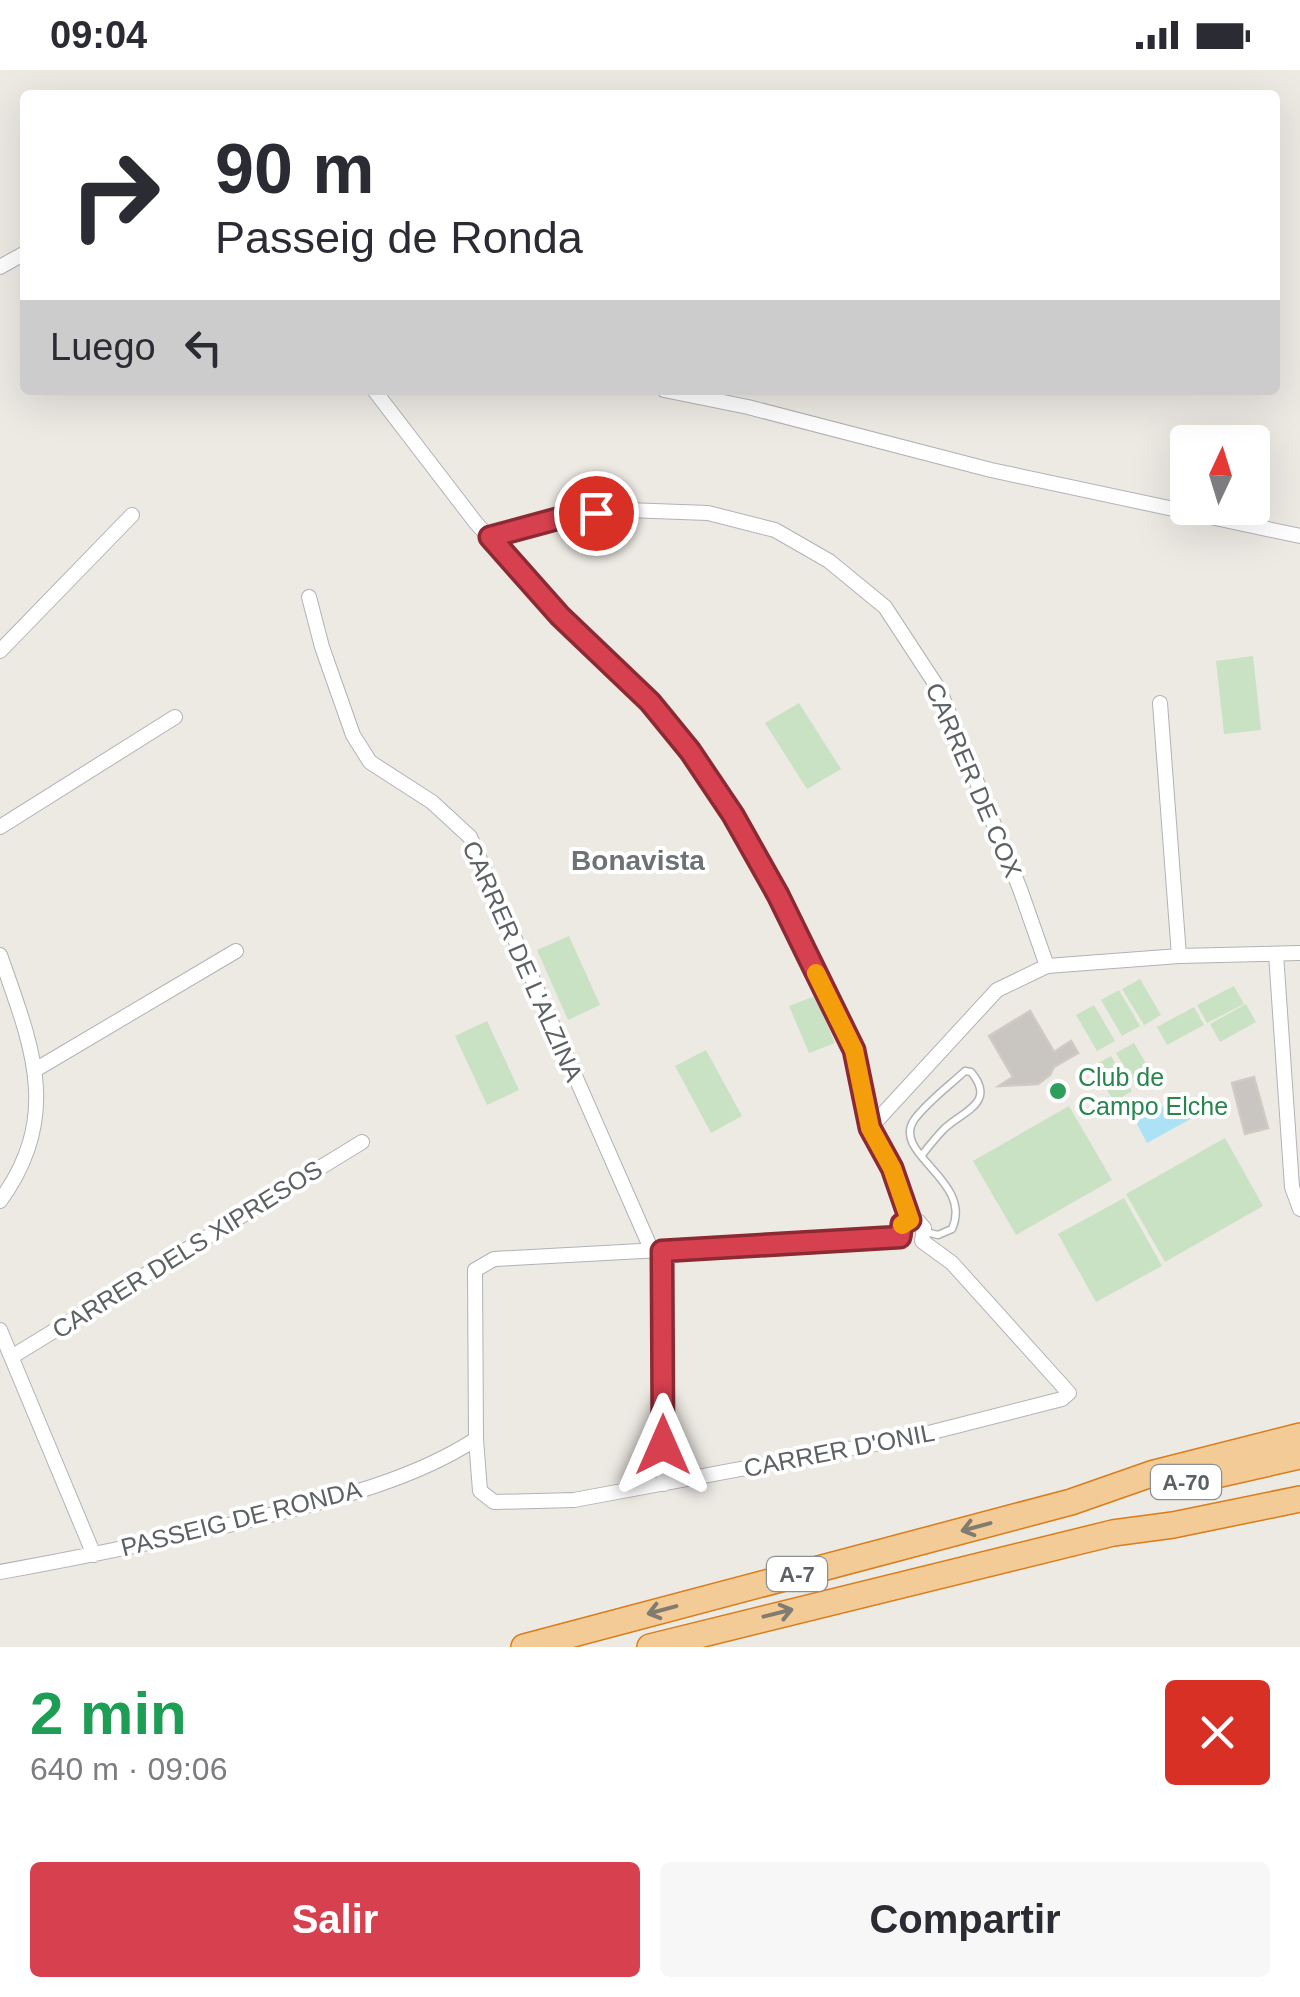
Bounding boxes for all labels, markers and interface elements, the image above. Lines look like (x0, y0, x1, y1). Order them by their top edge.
text: 09:04 (50, 14, 147, 56)
icon: right (50, 130, 180, 260)
text: 90 m (215, 130, 375, 208)
text: Passeig de Ronda (215, 212, 583, 263)
icon: left (176, 320, 231, 375)
text: Luego (50, 326, 156, 368)
north arrow (1170, 425, 1270, 525)
map controls (1170, 425, 1270, 525)
pin (554, 471, 639, 556)
icon: arrive (569, 486, 624, 541)
street label: CARRER DE COX (920, 679, 1028, 882)
street label: CARRER DE L'ALZINA (457, 836, 589, 1086)
district label: Bonavista (571, 845, 705, 876)
place label: Club de Campo Elche (1078, 1063, 1228, 1120)
marker: Club de Campo Elche (1047, 1080, 1069, 1102)
street label: CARRER DELS XIPRESOS (47, 1154, 327, 1344)
position arrow (611, 1393, 715, 1497)
street label: CARRER D'ONIL (741, 1418, 937, 1482)
road number: A-70 (1151, 1465, 1221, 1499)
street label: PASSEIG DE RONDA (118, 1474, 364, 1561)
one-way arrow (961, 1518, 992, 1537)
road number: A-7 (767, 1557, 827, 1591)
one-way arrow (647, 1601, 678, 1620)
one-way arrow (761, 1603, 793, 1621)
text: 2 min (30, 1680, 187, 1747)
button: close (1165, 1680, 1270, 1785)
text: 640 m · 09:06 (30, 1751, 227, 1787)
button: Salir (30, 1862, 640, 1977)
button: Compartir (660, 1862, 1270, 1977)

